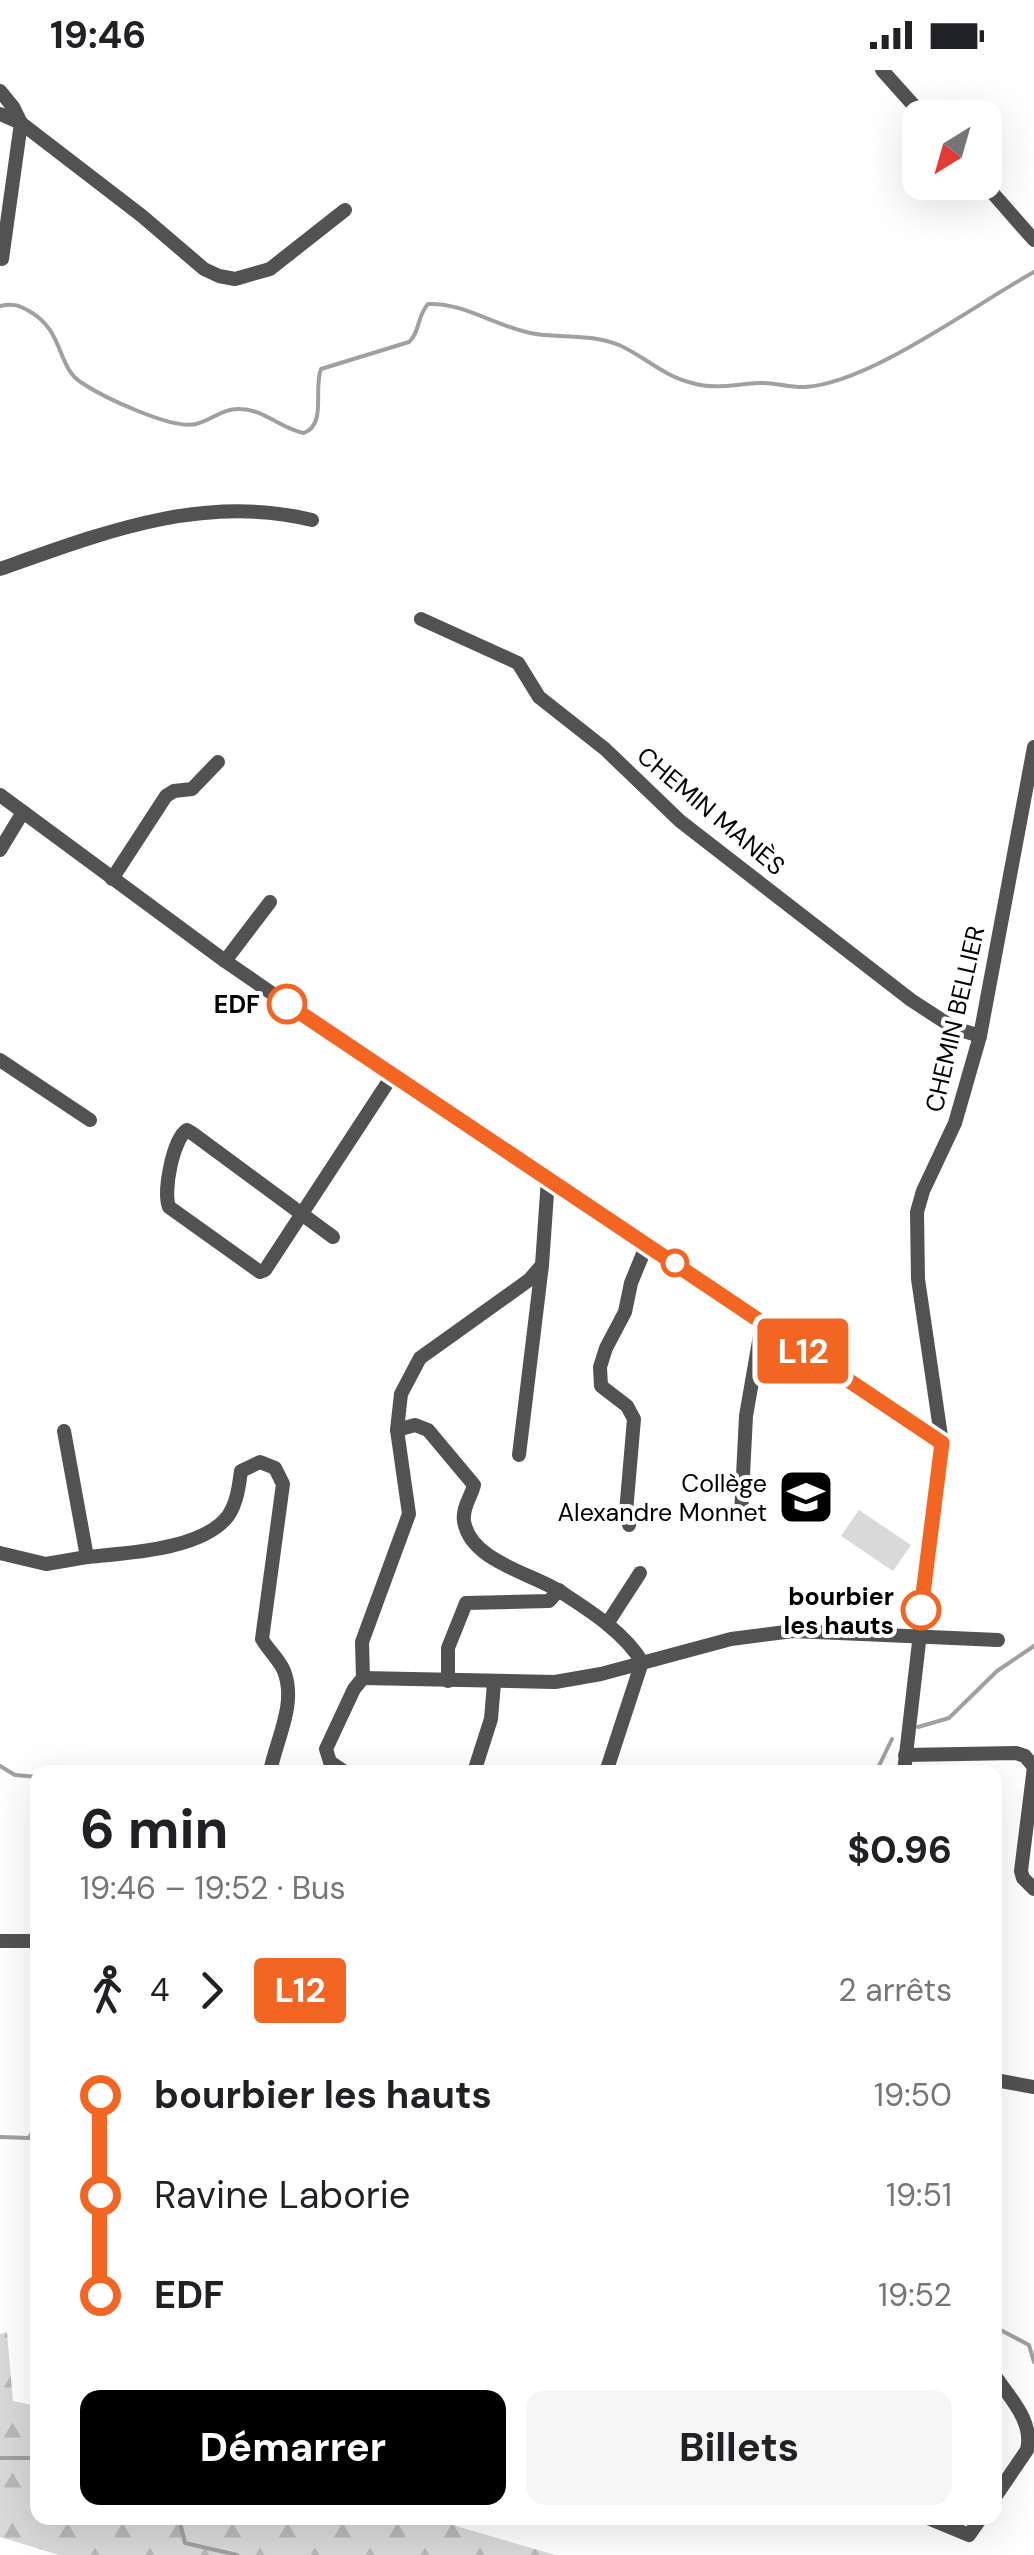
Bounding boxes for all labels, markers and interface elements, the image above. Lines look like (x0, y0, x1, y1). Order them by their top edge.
text: 19:46 (50, 10, 146, 60)
north arrow (902, 100, 1002, 200)
map controls (902, 100, 1002, 200)
street label: CHEMIN MANÈS (630, 739, 792, 883)
street label: CHEMIN BELLIER (918, 923, 992, 1115)
marker: EDF (268, 985, 306, 1023)
place label: EDF (214, 988, 260, 1021)
unlabelled marker (662, 1250, 688, 1276)
line badge: L12 (746, 1318, 860, 1384)
text: L12 (777, 1328, 829, 1374)
place label: Collège Alexandre Monnet (557, 1467, 767, 1529)
school or university icon: Collège Alexandre Monnet (776, 1467, 836, 1527)
place label: bourbier les hauts (783, 1580, 894, 1642)
marker: bourbier les hauts (902, 1591, 940, 1629)
text: 6 min (80, 1793, 229, 1865)
text: $0.96 (847, 1825, 952, 1875)
text: 19:46 – 19:52 · Bus (80, 1867, 346, 1909)
icon: walk (80, 1963, 135, 2018)
icon: forward (184, 1963, 239, 2018)
text: L12 (274, 1967, 326, 2013)
text: 4 (150, 1969, 169, 2011)
text: 2 arrêts (838, 1969, 952, 2011)
text: bourbier les hauts (154, 2070, 492, 2120)
text: 19:50 (874, 2074, 952, 2116)
text: Ravine Laborie (154, 2170, 410, 2220)
text: 19:51 (886, 2174, 952, 2216)
text: EDF (154, 2270, 224, 2320)
text: 19:52 (878, 2274, 952, 2316)
button: Démarrer (80, 2390, 506, 2505)
button: Billets (526, 2390, 952, 2505)

